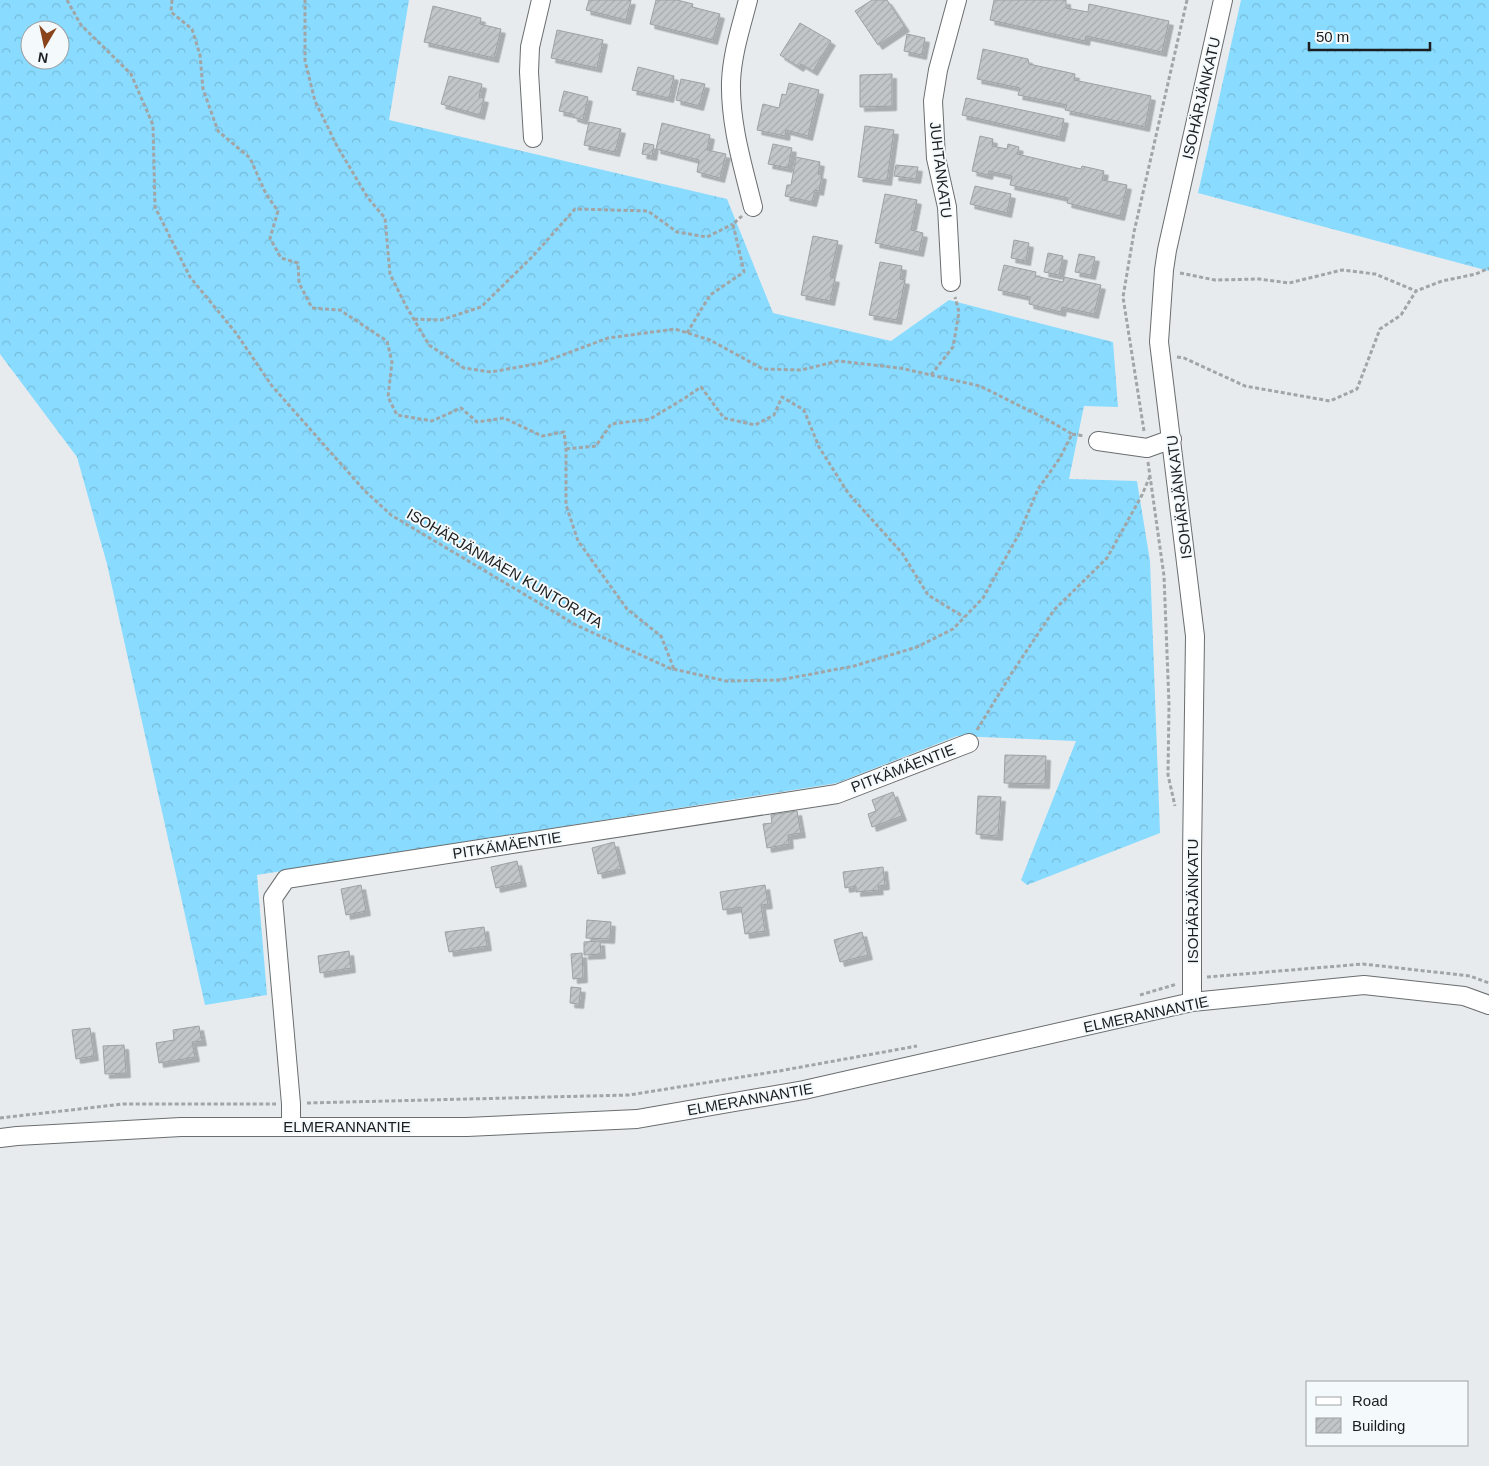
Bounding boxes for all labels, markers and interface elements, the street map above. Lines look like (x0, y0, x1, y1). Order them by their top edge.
north arrow (20, 20, 70, 70)
scale bar (1309, 20, 1430, 52)
text: 50 m (1316, 28, 1349, 45)
street label: ISOHÄRJÄNKATU (1179, 35, 1223, 161)
text: N (37, 49, 49, 67)
street label: JUHTANKATU (927, 121, 955, 219)
street label: ISOHÄRJÄNKATU (1163, 434, 1195, 560)
street label: ISOHÄRJÄNMÄEN KUNTORATA (404, 505, 606, 631)
street label: PITKÄMÄENTIE (849, 740, 957, 796)
street label: PITKÄMÄENTIE (451, 828, 563, 862)
street label: ISOHÄRJÄNKATU (1184, 839, 1201, 963)
street label: ELMERANNANTIE (1082, 992, 1210, 1036)
street label: ELMERANNANTIE (686, 1080, 814, 1118)
street label: ELMERANNANTIE (283, 1118, 411, 1135)
legend (1306, 1381, 1469, 1446)
text: Road (1352, 1392, 1388, 1409)
text: Building (1352, 1417, 1405, 1434)

